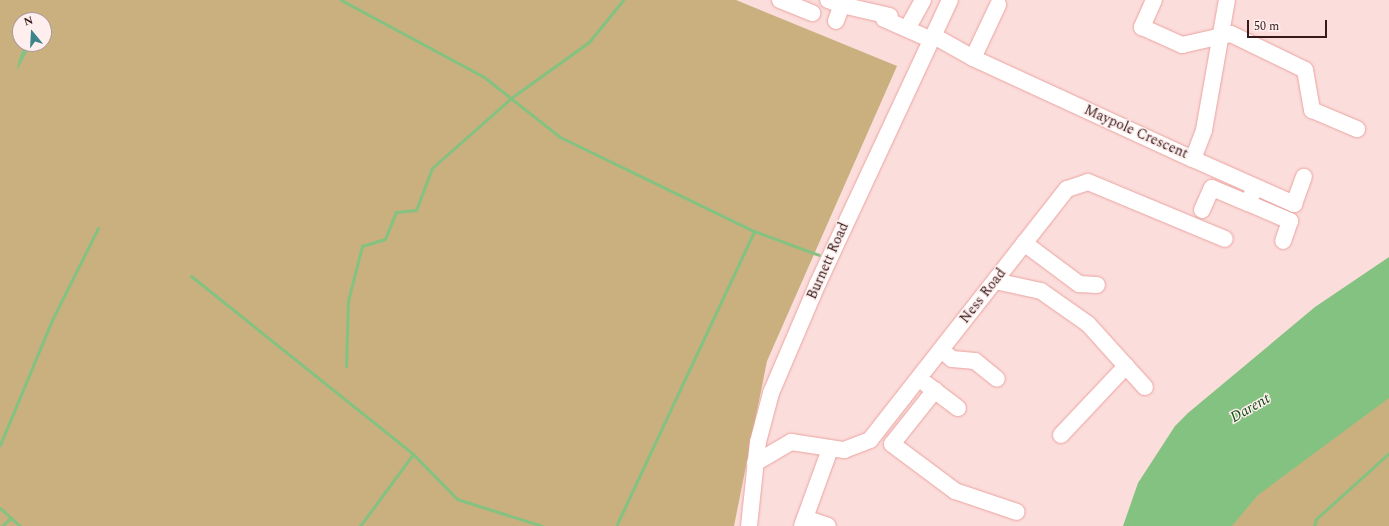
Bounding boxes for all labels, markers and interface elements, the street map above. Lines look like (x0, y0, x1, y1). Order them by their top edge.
north arrow (12, 12, 52, 52)
text: N (22, 12, 35, 31)
scale bar (1249, 12, 1329, 38)
text: 50 m (1254, 17, 1279, 36)
street label: Maypole Crescent (1081, 102, 1191, 162)
street label: Burnett Road (804, 220, 852, 302)
street label: Ness Road (956, 265, 1010, 327)
water label: Darent (1227, 390, 1273, 426)

